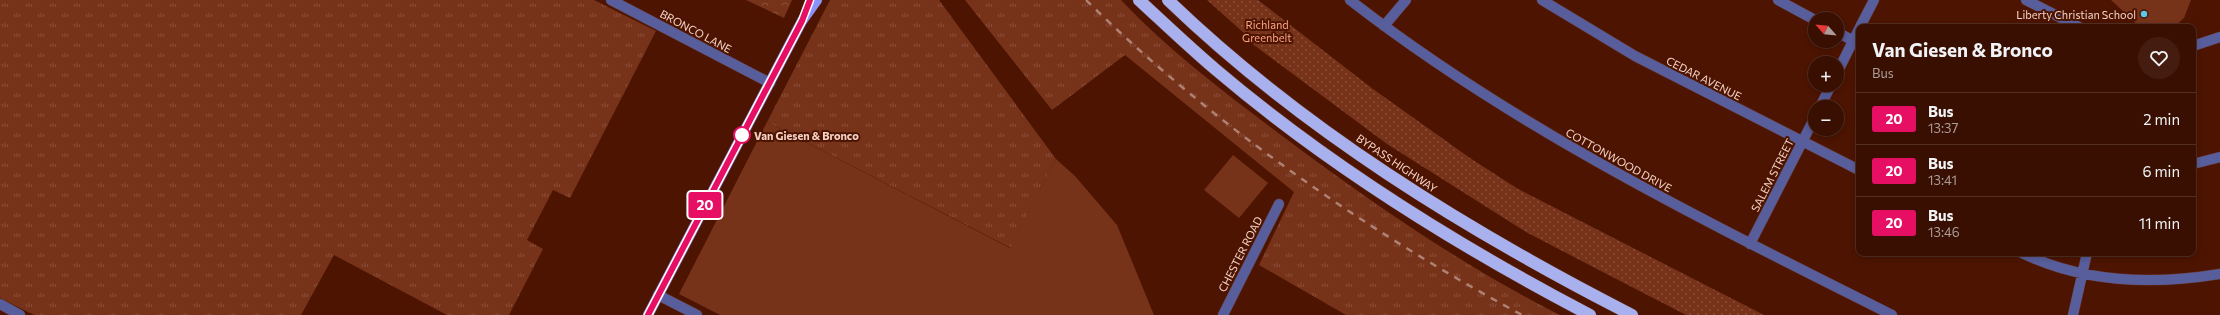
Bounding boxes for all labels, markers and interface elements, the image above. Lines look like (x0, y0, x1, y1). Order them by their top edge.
street label: BRONCO LANE (658, 7, 734, 55)
place label: Liberty Christian School (2016, 8, 2136, 21)
marker: Liberty Christian School (2139, 9, 2149, 19)
north arrow (1808, 12, 1844, 48)
map controls (1808, 12, 1844, 136)
park label: Richland Greenbelt (1242, 18, 1292, 44)
button: heart (2138, 37, 2180, 79)
text: Van Giesen & Bronco (1872, 38, 2053, 61)
street label: CEDAR AVENUE (1664, 53, 1744, 103)
button: + (1808, 56, 1844, 92)
text: Bus (1872, 65, 1894, 81)
button: − (1808, 100, 1844, 136)
text: Bus (1928, 102, 1953, 120)
text: 20 (1885, 110, 1903, 127)
text: 2 min (2143, 110, 2180, 128)
text: 13:37 (1928, 120, 1958, 136)
street label: COTTONWOOD DRIVE (1564, 125, 1674, 195)
marker: Van Giesen & Bronco (733, 126, 751, 144)
place label: Van Giesen & Bronco (754, 129, 859, 142)
street label: BYPASS HIGHWAY (1354, 131, 1440, 195)
street label: SALEM STREET (1748, 136, 1796, 214)
text: Bus (1928, 154, 1953, 172)
text: 20 (1885, 162, 1903, 179)
text: 6 min (2142, 162, 2180, 180)
text: 13:41 (1928, 172, 1957, 188)
line badge: 20 (687, 192, 723, 218)
text: 20 (696, 196, 714, 213)
text: Bus (1928, 206, 1953, 224)
street label: CHESTER ROAD (1215, 214, 1265, 294)
text: 20 (1885, 214, 1903, 231)
text: 11 min (2139, 214, 2180, 232)
text: 13:46 (1928, 224, 1960, 240)

